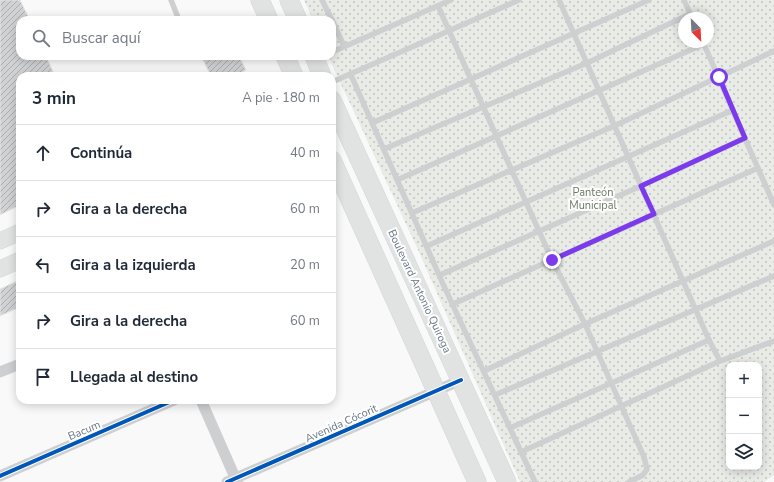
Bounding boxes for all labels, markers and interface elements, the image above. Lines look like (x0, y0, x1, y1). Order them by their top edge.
north arrow (678, 12, 714, 48)
search box (16, 16, 336, 60)
icon: search (30, 27, 52, 49)
text: Buscar aquí (62, 28, 140, 48)
route start (710, 68, 728, 86)
text: 3 min (32, 87, 76, 110)
text: A pie · 180 m (242, 89, 320, 107)
icon: ahead (32, 142, 54, 164)
text: Continúa (70, 143, 132, 163)
text: 40 m (290, 144, 320, 162)
park label: Panteón Municipal (569, 185, 617, 213)
icon: right (32, 198, 54, 220)
text: Gira a la derecha (70, 199, 187, 219)
text: 60 m (290, 200, 320, 218)
street label: Boulevard Antonio Quiroga (384, 227, 455, 355)
route end (543, 251, 561, 269)
icon: left (32, 254, 54, 276)
text: Gira a la izquierda (70, 255, 196, 275)
text: 20 m (290, 256, 320, 274)
icon: right (32, 310, 54, 332)
text: Gira a la derecha (70, 311, 187, 331)
text: 60 m (290, 312, 320, 330)
map controls (726, 362, 762, 470)
button: + (726, 362, 762, 398)
icon: arrive (32, 366, 54, 388)
text: Llegada al destino (70, 367, 198, 387)
button: − (726, 398, 762, 434)
street label: Avenida Cócorit (303, 401, 380, 446)
street label: Bacum (66, 417, 103, 444)
button: layers (726, 434, 762, 470)

